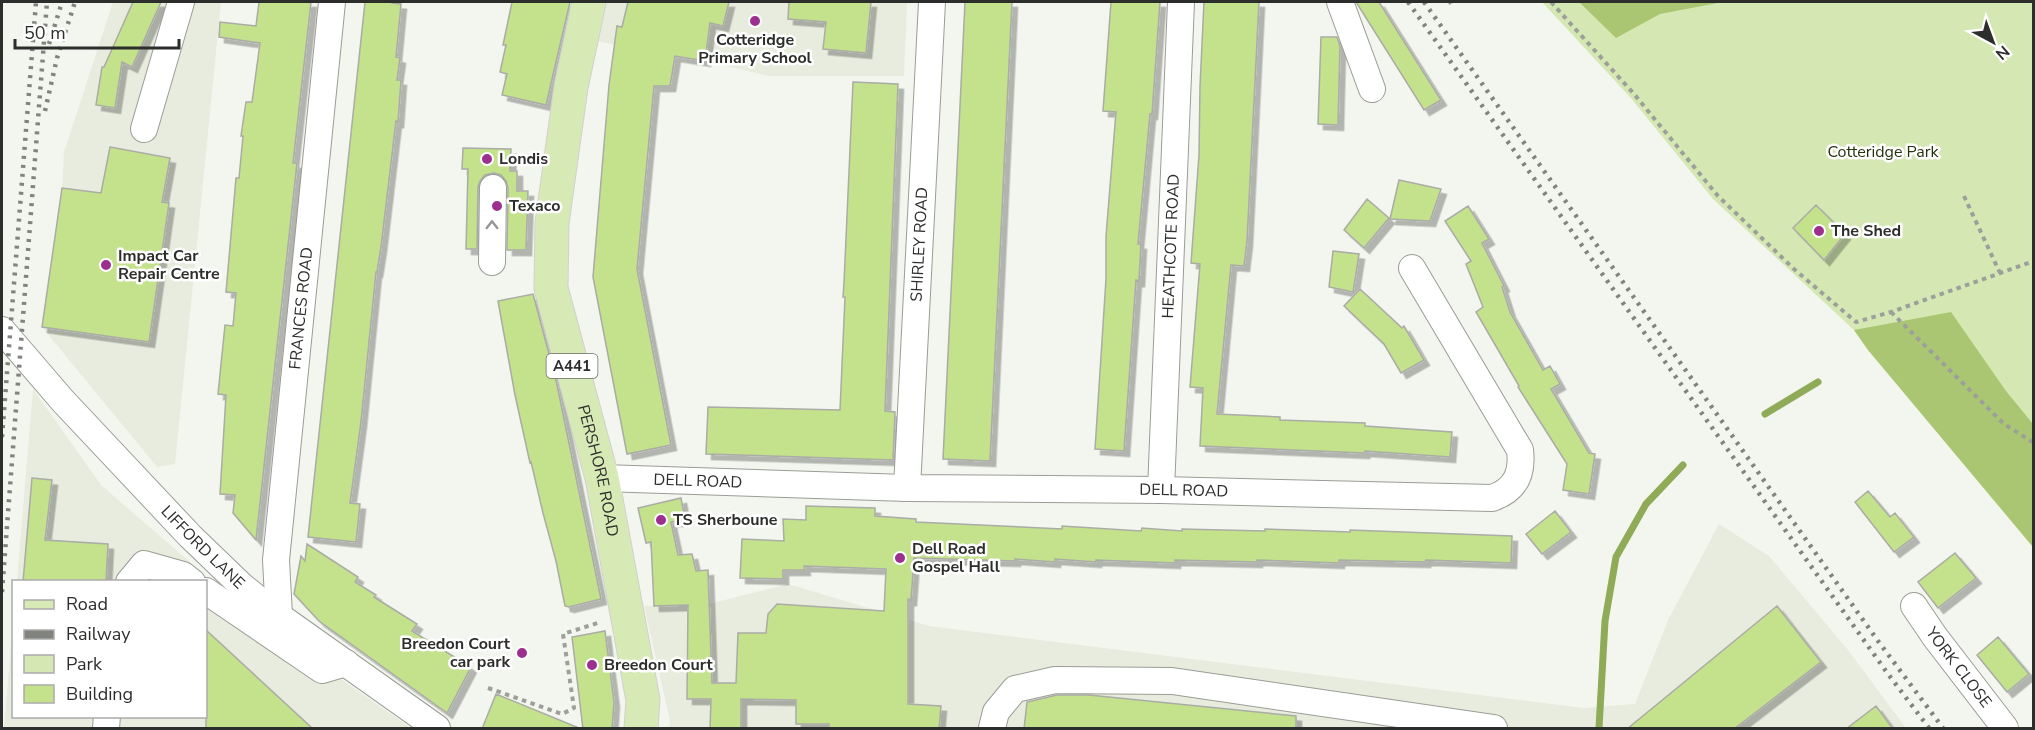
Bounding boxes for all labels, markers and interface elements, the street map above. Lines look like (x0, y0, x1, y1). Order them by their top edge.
scale bar (15, 12, 178, 50)
north arrow (1963, 12, 2023, 72)
marker: Cotteridge Primary School (748, 14, 762, 28)
text: 50 m (24, 21, 66, 45)
place label: Cotteridge Primary School (698, 29, 812, 69)
text: N (1990, 40, 2014, 65)
park label: Cotteridge Park (1827, 141, 1940, 163)
place label: Londis (499, 148, 548, 170)
marker: Londis (480, 152, 494, 166)
street label: HEATHCOTE ROAD (1157, 173, 1185, 319)
street label: SHIRLEY ROAD (906, 186, 933, 302)
place label: Texaco (509, 195, 560, 217)
marker: Texaco (490, 199, 504, 213)
one-way arrow (486, 220, 498, 229)
place label: The Shed (1831, 220, 1901, 242)
marker: The Shed (1812, 224, 1826, 238)
place label: Impact Car Repair Centre (118, 245, 220, 285)
street label: FRANCES ROAD (284, 246, 318, 371)
marker: Impact Car Repair Centre (99, 258, 113, 272)
road number: A441 (546, 354, 598, 378)
street label: PERSHORE ROAD (572, 402, 624, 539)
street label: DELL ROAD (653, 469, 743, 494)
street label: DELL ROAD (1139, 479, 1229, 503)
street label: LIFFORD LANE (156, 501, 250, 594)
place label: TS Sherboune (673, 509, 778, 531)
marker: TS Sherboune (654, 513, 668, 527)
place label: Dell Road Gospel Hall (912, 538, 1000, 578)
marker: Dell Road Gospel Hall (893, 551, 907, 565)
legend (12, 580, 207, 718)
text: Road (66, 592, 108, 616)
text: Railway (66, 622, 131, 646)
street label: YORK CLOSE (1920, 622, 1997, 712)
place label: Breedon Court car park (401, 633, 511, 673)
marker: Breedon Court car park (515, 646, 529, 660)
text: Park (66, 652, 103, 676)
place label: Breedon Court (604, 654, 713, 676)
marker: Breedon Court (585, 658, 599, 672)
text: Building (66, 682, 133, 706)

